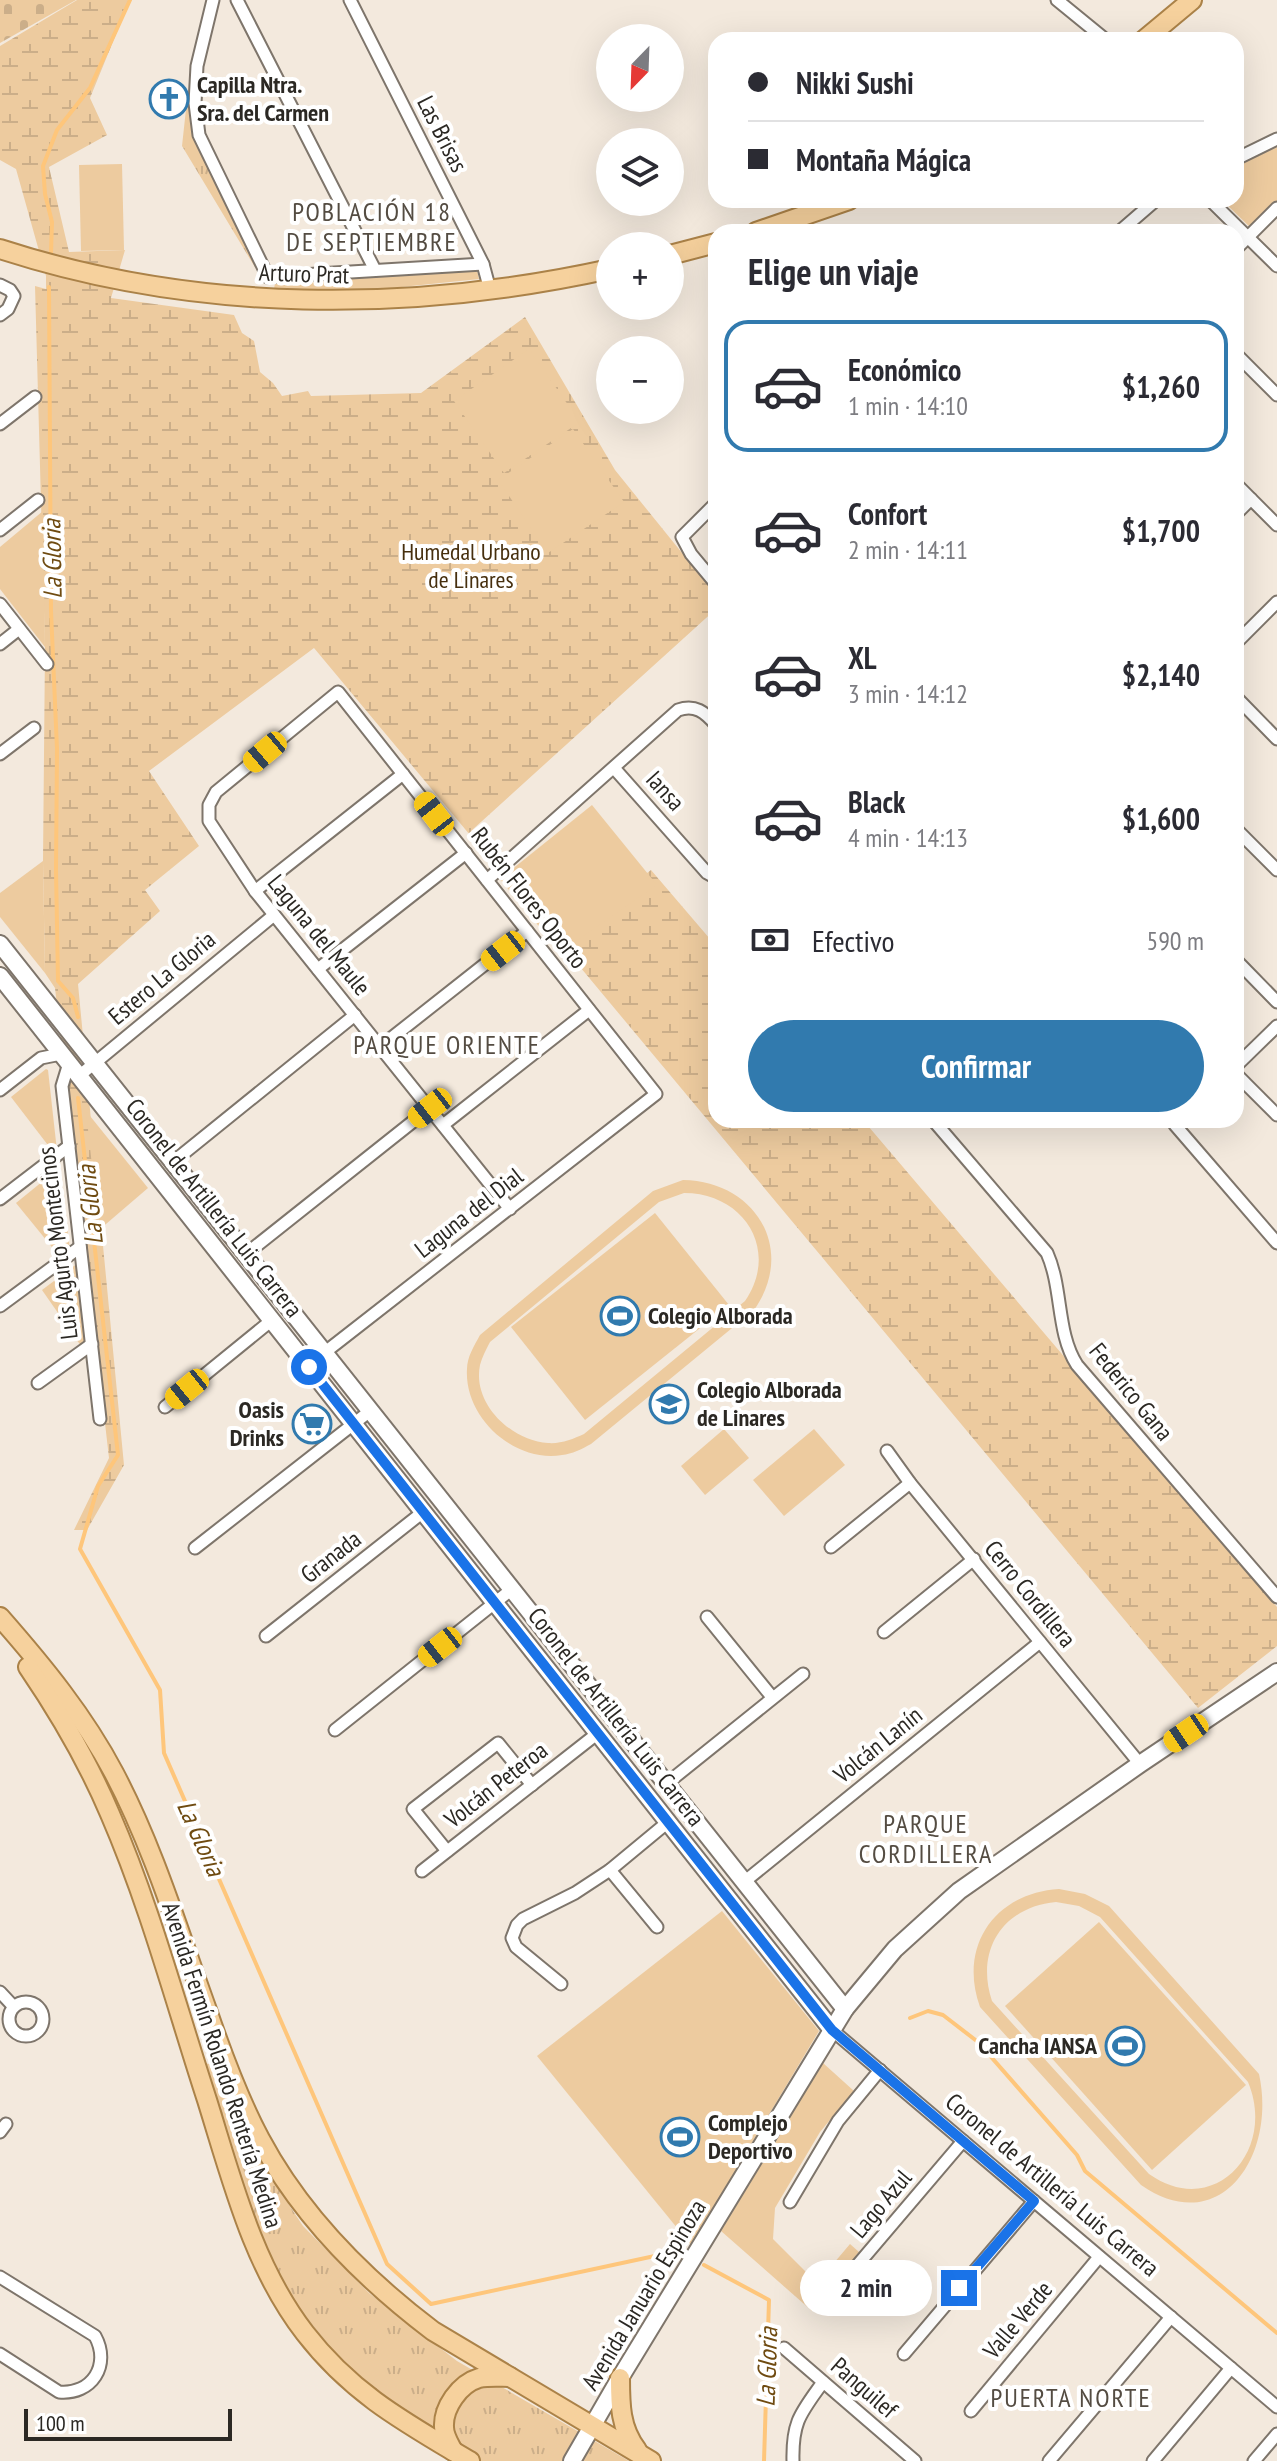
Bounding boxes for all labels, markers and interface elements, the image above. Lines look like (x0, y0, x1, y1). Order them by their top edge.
north arrow (596, 24, 684, 112)
map controls (596, 24, 684, 424)
text: Nikki Sushi (796, 63, 914, 102)
place label: Capilla Ntra. Sra. del Carmen (197, 69, 329, 128)
church icon: Capilla Ntra. Sra. del Carmen (148, 78, 190, 120)
street label: Las Brisas (410, 90, 475, 177)
button: layers (596, 128, 684, 216)
text: Montaña Mágica (796, 140, 971, 179)
district label: POBLACIÓN 18 DE SEPTIEMBRE (286, 195, 458, 258)
button: + (596, 232, 684, 320)
text: Elige un viaje (748, 248, 919, 295)
street label: Arturo Prat (258, 256, 350, 291)
button: − (596, 336, 684, 424)
icon: car (752, 350, 824, 422)
text: Económico (848, 350, 961, 389)
text: $1,260 (1122, 367, 1200, 406)
text: 1 min · 14:10 (848, 389, 968, 422)
icon: car (752, 494, 824, 566)
text: Confort (848, 494, 927, 533)
text: $1,700 (1122, 511, 1200, 550)
water label: La Gloria (34, 517, 69, 599)
text: 2 min · 14:11 (848, 533, 968, 566)
park label: Humedal Urbano de Linares (401, 536, 541, 595)
icon: car (752, 638, 824, 710)
text: XL (848, 638, 877, 677)
text: $2,140 (1122, 655, 1200, 694)
text: 3 min · 14:12 (848, 677, 968, 710)
car (239, 727, 291, 777)
street label: Iansa (639, 764, 691, 817)
icon: car (752, 782, 824, 854)
text: Black (848, 782, 905, 821)
car (410, 788, 458, 840)
text: $1,600 (1122, 799, 1200, 838)
street label: Rubén Flores Oporto (464, 821, 594, 975)
text: 4 min · 14:13 (848, 821, 968, 854)
street label: Laguna del Maule (261, 868, 378, 1002)
icon: cash (748, 918, 792, 962)
text: Efectivo (812, 921, 895, 960)
street label: Estero La Gloria (102, 924, 222, 1031)
text: 590 m (1146, 924, 1204, 957)
car (477, 927, 529, 975)
button: Confirmar (748, 1020, 1204, 1112)
district label: PARQUE ORIENTE (353, 1028, 541, 1061)
car (404, 1084, 456, 1132)
street label: Coronel de Artillería Luis Carrera (119, 1092, 310, 1323)
street label: Luis Agurto Montecinos (30, 1145, 85, 1341)
street label: Laguna del Dial (408, 1160, 529, 1265)
water label: La Gloria (69, 1162, 110, 1246)
sports icon: Colegio Alborada (599, 1295, 641, 1337)
place label: Colegio Alborada (648, 1300, 793, 1331)
street label: Federico Gana (1083, 1336, 1180, 1447)
route start (291, 1349, 327, 1385)
car (161, 1365, 213, 1413)
place label: Colegio Alborada de Linares (697, 1374, 842, 1433)
school or university icon: Colegio Alborada de Linares (648, 1383, 690, 1425)
place label: Oasis Drinks (230, 1394, 284, 1453)
supermarket icon: Oasis Drinks (291, 1403, 333, 1445)
street label: Granada (294, 1523, 367, 1590)
street label: Cerro Cordillera (978, 1534, 1083, 1654)
street label: Coronel de Artillería Luis Carrera (521, 1601, 712, 1832)
car (414, 1623, 466, 1671)
street label: Volcán Lanín (826, 1699, 928, 1790)
car (1159, 1710, 1213, 1756)
street label: Volcán Peteroa (437, 1735, 554, 1835)
water label: La Gloria (170, 1795, 233, 1882)
district label: PARQUE CORDILLERA (859, 1807, 993, 1870)
street label: Avenida Fermín Rolando Rentería Medina (155, 1898, 290, 2232)
sports icon: Cancha IANSA (1104, 2025, 1146, 2067)
place label: Cancha IANSA (978, 2030, 1098, 2061)
street label: Coronel de Artillería Luis Carrera (939, 2086, 1165, 2283)
place label: Complejo Deportivo (708, 2107, 793, 2166)
sports icon: Complejo Deportivo (659, 2116, 701, 2158)
street label: Lago Azul (843, 2163, 918, 2244)
street label: Avenida Januario Espinoza (574, 2194, 713, 2396)
callout: 2 min (799, 2260, 931, 2316)
route end (941, 2270, 977, 2306)
text: 2 min (840, 2271, 892, 2304)
street label: Valle Verde (976, 2274, 1059, 2366)
water label: La Gloria (749, 2325, 784, 2407)
street label: Panguilef (825, 2350, 905, 2425)
district label: PUERTA NORTE (990, 2381, 1152, 2414)
scale bar (24, 2405, 232, 2441)
text: 100 m (36, 2409, 85, 2437)

